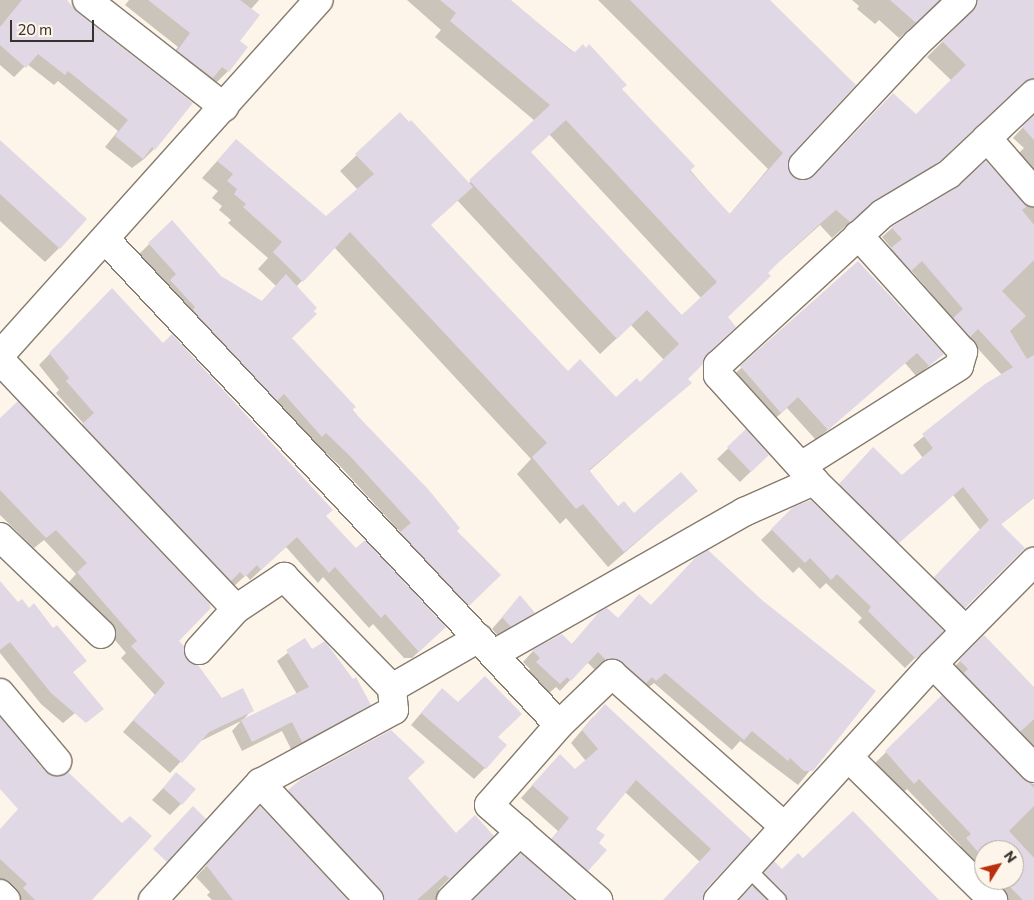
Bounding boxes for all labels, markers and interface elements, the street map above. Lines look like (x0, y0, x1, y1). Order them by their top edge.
scale bar (12, 10, 96, 42)
text: 20 m (18, 20, 52, 38)
north arrow (974, 840, 1024, 890)
text: N (1001, 847, 1021, 866)

